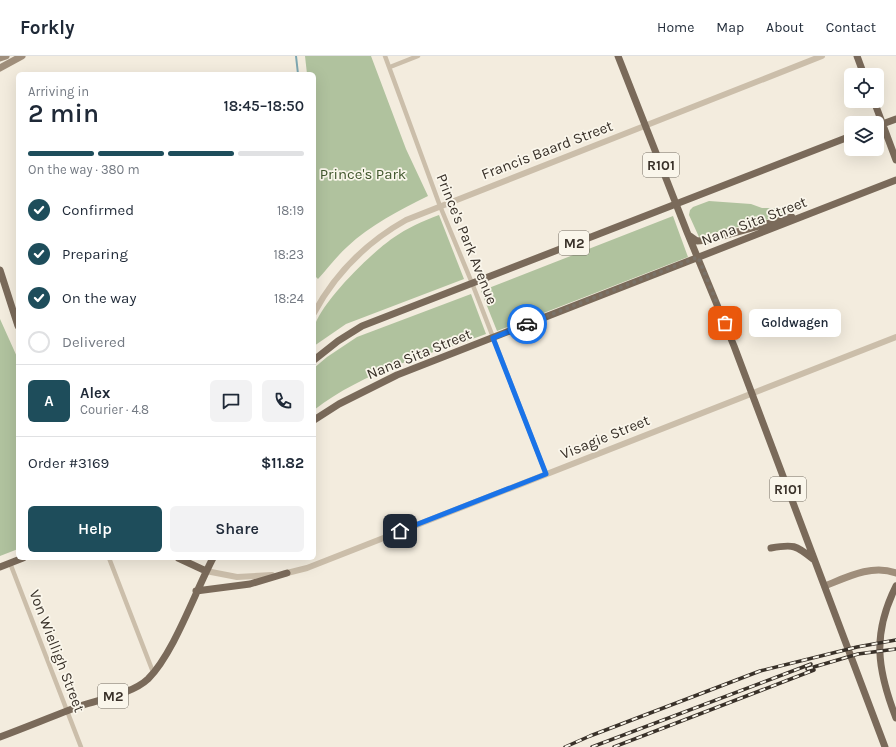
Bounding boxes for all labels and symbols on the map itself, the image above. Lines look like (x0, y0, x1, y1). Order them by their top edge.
street label: Francis Baard Street (479, 117, 616, 183)
road number: R101 (643, 153, 679, 177)
park label: Prince's Park (320, 165, 406, 183)
street label: Prince's Park Avenue (433, 171, 501, 307)
street label: Nana Sita Street (699, 192, 810, 249)
road number: M2 (559, 231, 589, 255)
courier (507, 304, 547, 344)
pin (708, 306, 742, 340)
callout: Goldwagen (749, 309, 841, 337)
street label: Nana Sita Street (364, 325, 474, 383)
street label: Visagie Street (558, 411, 652, 463)
road number: R101 (770, 477, 806, 501)
pin (383, 514, 417, 548)
street label: Von Wielligh Street (25, 587, 89, 715)
road number: M2 (98, 684, 128, 708)

